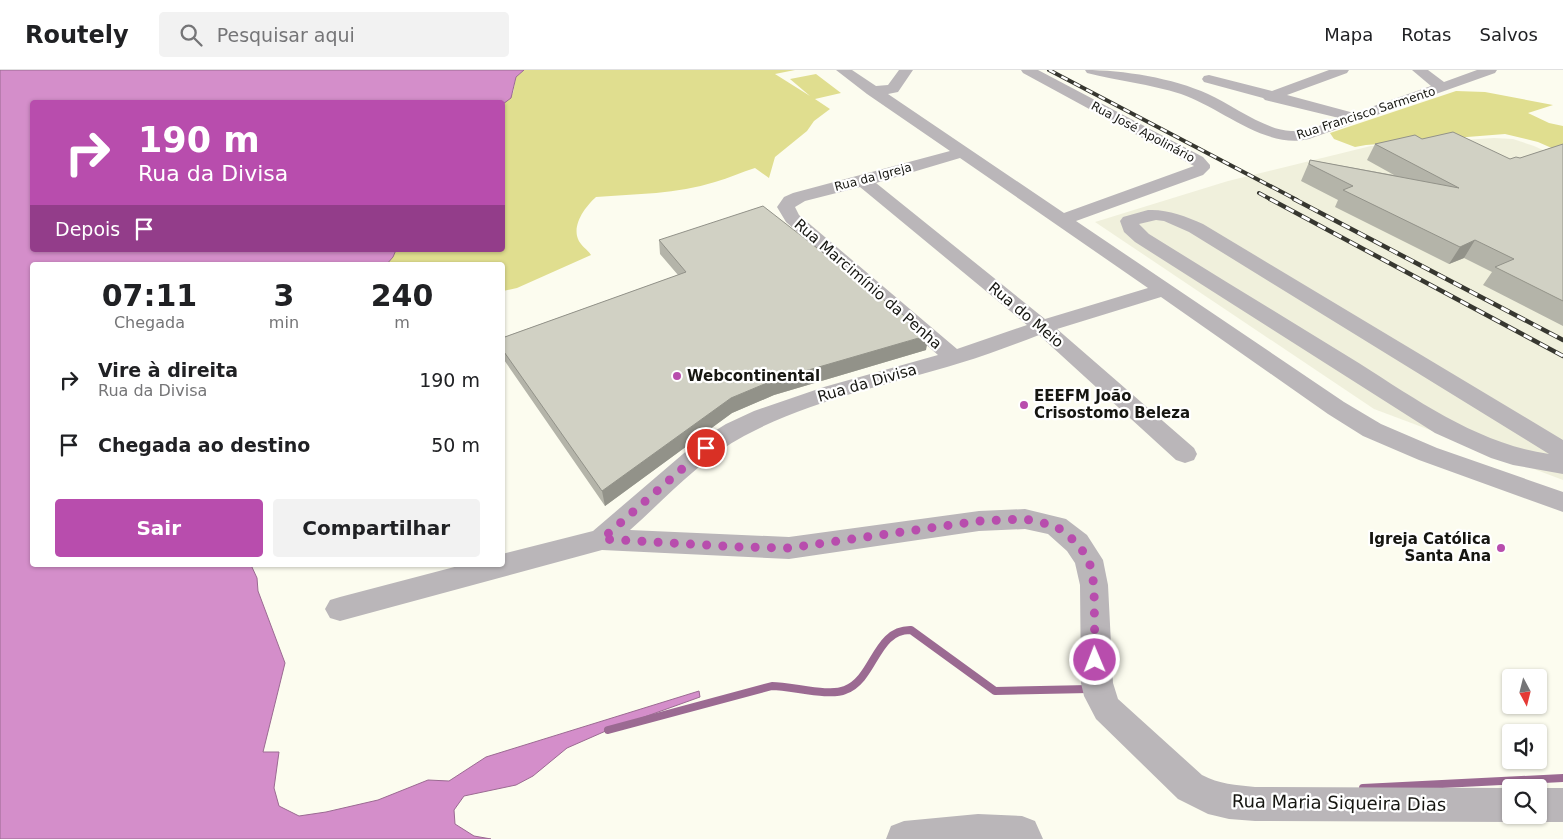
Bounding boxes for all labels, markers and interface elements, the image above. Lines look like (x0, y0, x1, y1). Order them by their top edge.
search box (159, 12, 509, 57)
text: Routely (25, 21, 129, 49)
icon: search (177, 21, 205, 49)
text: Pesquisar aqui (217, 24, 355, 46)
text: Mapa (1324, 24, 1373, 45)
text: Rotas (1401, 24, 1452, 45)
text: Salvos (1480, 24, 1538, 45)
street label: Rua Francisco Sarmento (1295, 84, 1437, 142)
street label: Rua José Apolinário (1089, 99, 1197, 165)
icon: right (55, 120, 120, 185)
text: 190 m (138, 120, 260, 160)
street label: Rua da Igreja (833, 160, 913, 194)
text: Rua da Divisa (138, 161, 288, 186)
icon: arrive (130, 215, 158, 243)
street label: Rua Marcimínio da Penha (791, 215, 945, 353)
text: Depois (55, 218, 120, 240)
text: 07:11 (102, 278, 197, 313)
text: 3 (273, 278, 294, 313)
text: 240 (371, 278, 433, 313)
street label: Rua do Meio (985, 278, 1067, 352)
text: Chegada (114, 313, 185, 332)
text: min (269, 313, 299, 332)
text: m (394, 313, 410, 332)
text: Vire à direita (98, 359, 238, 381)
street label: Rua da Divisa (815, 360, 919, 406)
icon: right (55, 366, 83, 394)
place label: Webcontinental (687, 367, 820, 385)
text: 190 m (419, 369, 480, 391)
marker: Webcontinental (671, 370, 683, 382)
text: Rua da Divisa (98, 381, 207, 400)
place label: EEEFM João Crisostomo Beleza (1034, 387, 1190, 422)
marker: EEEFM João Crisostomo Beleza (1018, 399, 1030, 411)
pin (685, 427, 727, 469)
icon: arrive (55, 431, 83, 459)
text: Chegada ao destino (98, 434, 310, 456)
text: 50 m (431, 434, 480, 456)
icon: arrive (692, 434, 720, 462)
button: Sair (55, 499, 263, 557)
button: Compartilhar (273, 499, 480, 557)
place label: Igreja Católica Santa Ana (1369, 530, 1491, 565)
marker: Igreja Católica Santa Ana (1495, 542, 1507, 554)
position arrow (1068, 633, 1120, 685)
north arrow (1502, 669, 1548, 714)
map controls (1502, 669, 1547, 824)
button: sound (1502, 724, 1547, 769)
button: search (1502, 779, 1547, 824)
street label: Rua Maria Siqueira Dias (1232, 790, 1446, 815)

